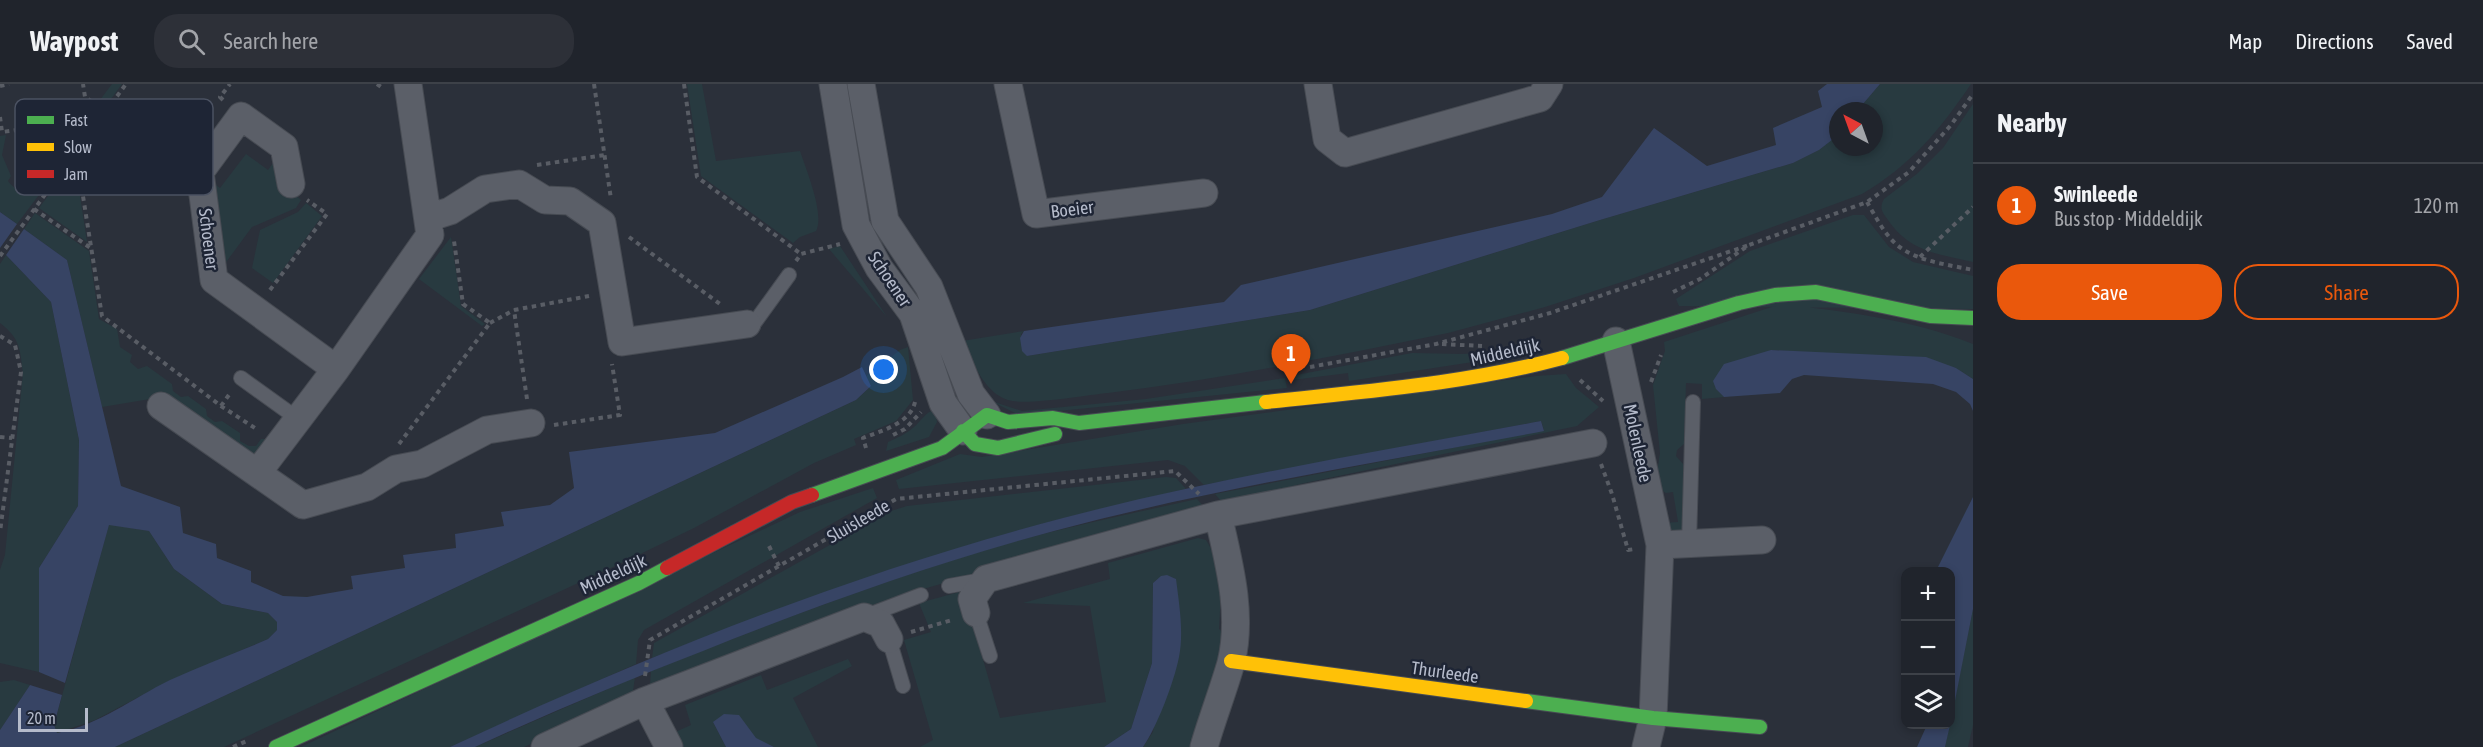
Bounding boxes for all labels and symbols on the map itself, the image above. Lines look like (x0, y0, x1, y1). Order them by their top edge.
legend (15, 99, 213, 195)
north arrow (1829, 102, 1883, 156)
text: Fast (64, 111, 88, 129)
text: Slow (64, 138, 92, 156)
text: Jam (64, 165, 88, 183)
street label: Boeier (1049, 196, 1095, 222)
street label: Schoener (195, 207, 223, 272)
street label: Schoener (864, 248, 916, 311)
pin: 1 (1272, 334, 1310, 384)
street label: Middeldijk (1468, 334, 1542, 370)
your location (869, 355, 898, 384)
street label: Molenleede (1619, 402, 1657, 484)
street label: Sluisleede (823, 495, 893, 547)
street label: Middeldijk (576, 549, 650, 598)
street label: Thurleede (1410, 657, 1480, 687)
scale bar (18, 705, 88, 732)

